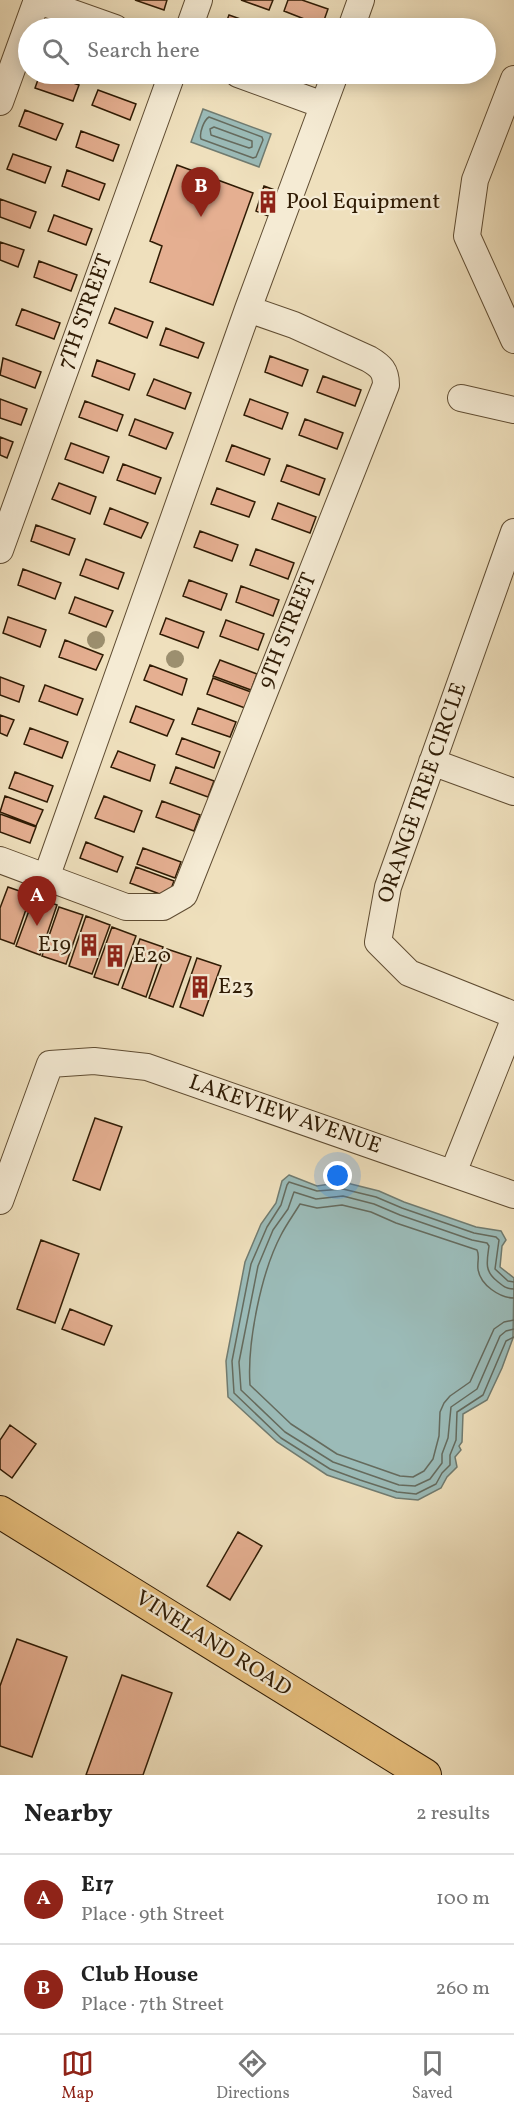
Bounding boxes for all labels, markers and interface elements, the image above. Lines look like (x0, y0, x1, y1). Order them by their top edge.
search box (18, 18, 496, 84)
icon: search (39, 35, 72, 68)
text: Search here (87, 36, 200, 67)
pin: B (182, 168, 220, 217)
place label: Pool Equipment (286, 187, 440, 218)
building icon: Pool Equipment (255, 189, 281, 215)
street label: 7TH STREET (51, 250, 121, 374)
street label: 9TH STREET (251, 568, 325, 693)
street label: ORANGE TREE CIRCLE (371, 679, 475, 907)
pin: A (18, 876, 57, 926)
place label: E19 (38, 930, 71, 961)
building icon: E19 (76, 932, 102, 958)
place label: E20 (133, 941, 171, 972)
building icon: E20 (102, 943, 128, 969)
place label: E23 (218, 972, 254, 1003)
building icon: E23 (187, 974, 213, 1000)
street label: LAKEVIEW AVENUE (185, 1068, 385, 1162)
your location (323, 1161, 352, 1190)
street label: VINELAND ROAD (129, 1583, 297, 1705)
text: Nearby (24, 1796, 113, 1832)
text: 2 results (416, 1800, 490, 1828)
text: E17 (81, 1870, 114, 1901)
text: A (36, 1885, 51, 1913)
text: 100 m (436, 1885, 490, 1913)
text: Place · 9th Street (81, 1901, 225, 1929)
text: Club House (81, 1960, 198, 1991)
text: B (37, 1975, 50, 2003)
text: 260 m (435, 1975, 490, 2003)
text: Place · 7th Street (81, 1991, 224, 2019)
tab: Map (61, 2047, 94, 2105)
tab: Directions (216, 2047, 290, 2105)
tab: Saved (412, 2047, 453, 2105)

